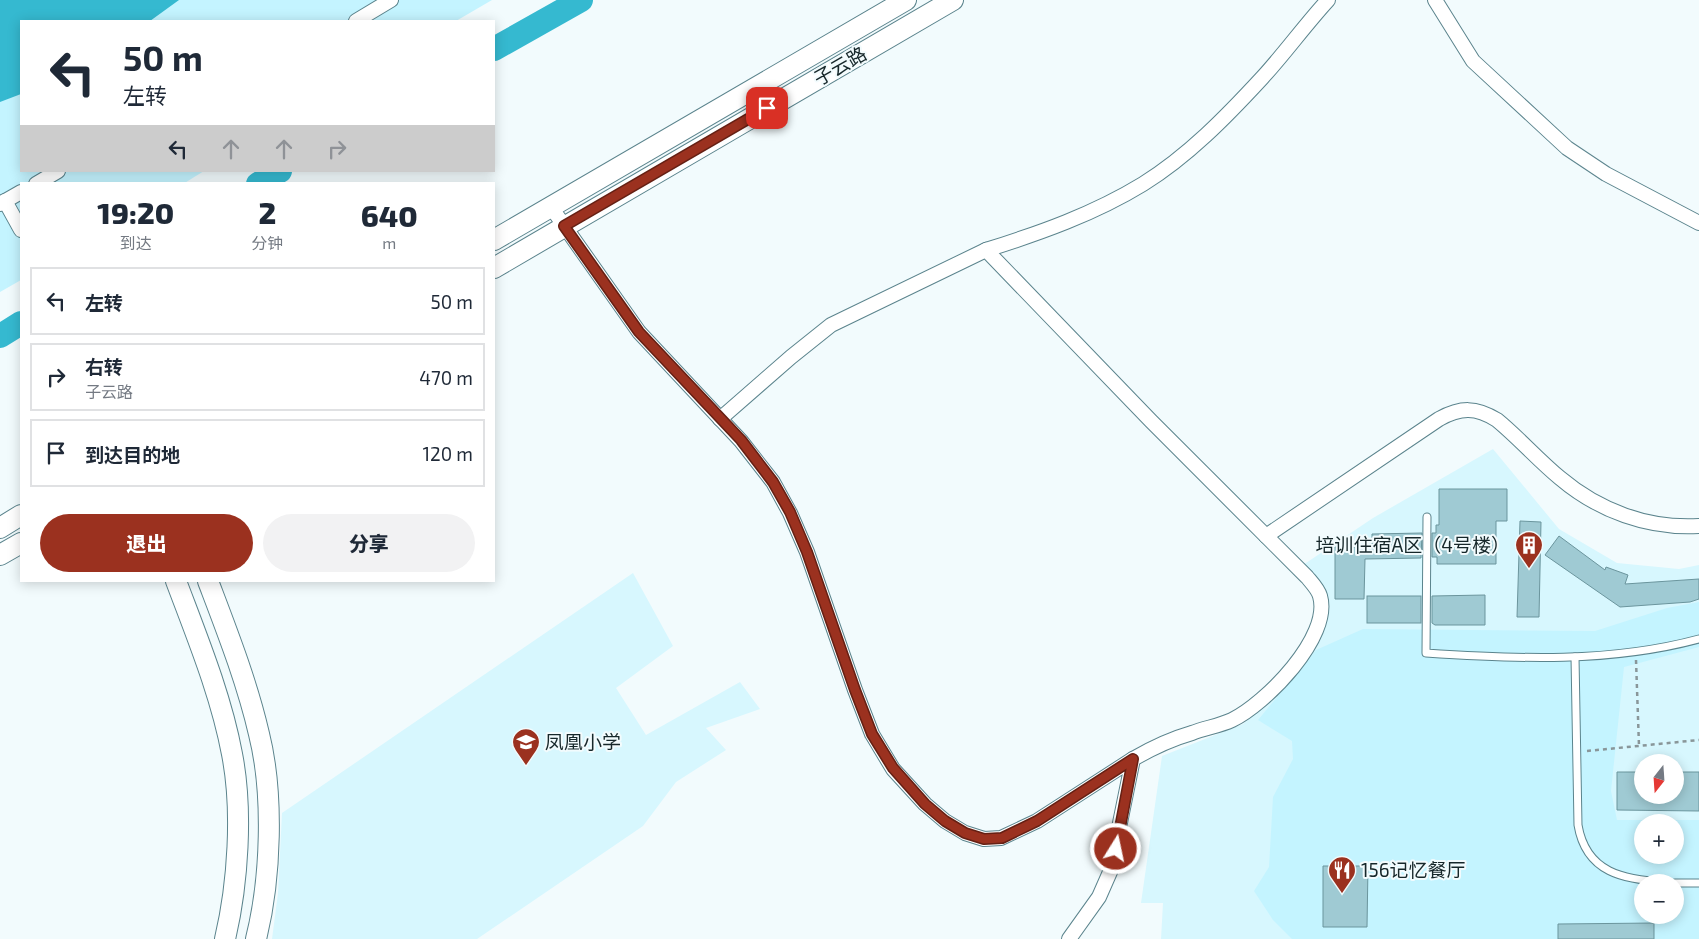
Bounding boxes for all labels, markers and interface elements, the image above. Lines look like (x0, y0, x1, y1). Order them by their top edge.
text: 50 m (123, 36, 203, 78)
icon: left (40, 40, 105, 105)
street label: 子云路 (809, 41, 870, 90)
text: 左转 (123, 82, 167, 108)
pin (746, 87, 788, 129)
icon: arrive (753, 94, 781, 122)
icon: left (164, 135, 192, 163)
icon: ahead (217, 135, 245, 163)
icon: ahead (270, 135, 298, 163)
icon: right (323, 135, 351, 163)
text: 19:20 (97, 194, 174, 230)
text: 2 (259, 194, 276, 230)
text: 640 (361, 197, 418, 233)
text: 到达 (120, 233, 152, 252)
text: 分钟 (251, 233, 283, 252)
text: m (382, 233, 396, 252)
icon: left (42, 287, 70, 315)
text: 50 m (430, 290, 473, 313)
text: 左转 (85, 291, 123, 314)
text: 右转 (85, 355, 123, 378)
icon: right (42, 363, 70, 391)
text: 470 m (419, 366, 473, 389)
text: 子云路 (85, 382, 133, 401)
icon: arrive (42, 439, 70, 467)
text: 120 m (422, 442, 473, 465)
text: 到达目的地 (85, 443, 180, 466)
button: 退出 (40, 514, 253, 572)
button: 分享 (263, 514, 475, 572)
building icon: 培训住宿A区（4号楼） (1514, 530, 1544, 569)
place label: 培训住宿A区（4号楼） (1315, 533, 1510, 556)
school or university icon: 凤凰小学 (511, 727, 541, 766)
place label: 凤凰小学 (545, 730, 621, 753)
north arrow (1634, 754, 1684, 804)
map controls (1634, 754, 1684, 924)
button: + (1634, 814, 1684, 864)
position arrow (1089, 822, 1141, 874)
restaurant icon: 156记忆餐厅 (1327, 855, 1357, 894)
place label: 156记忆餐厅 (1361, 858, 1466, 881)
button: − (1634, 874, 1684, 924)

